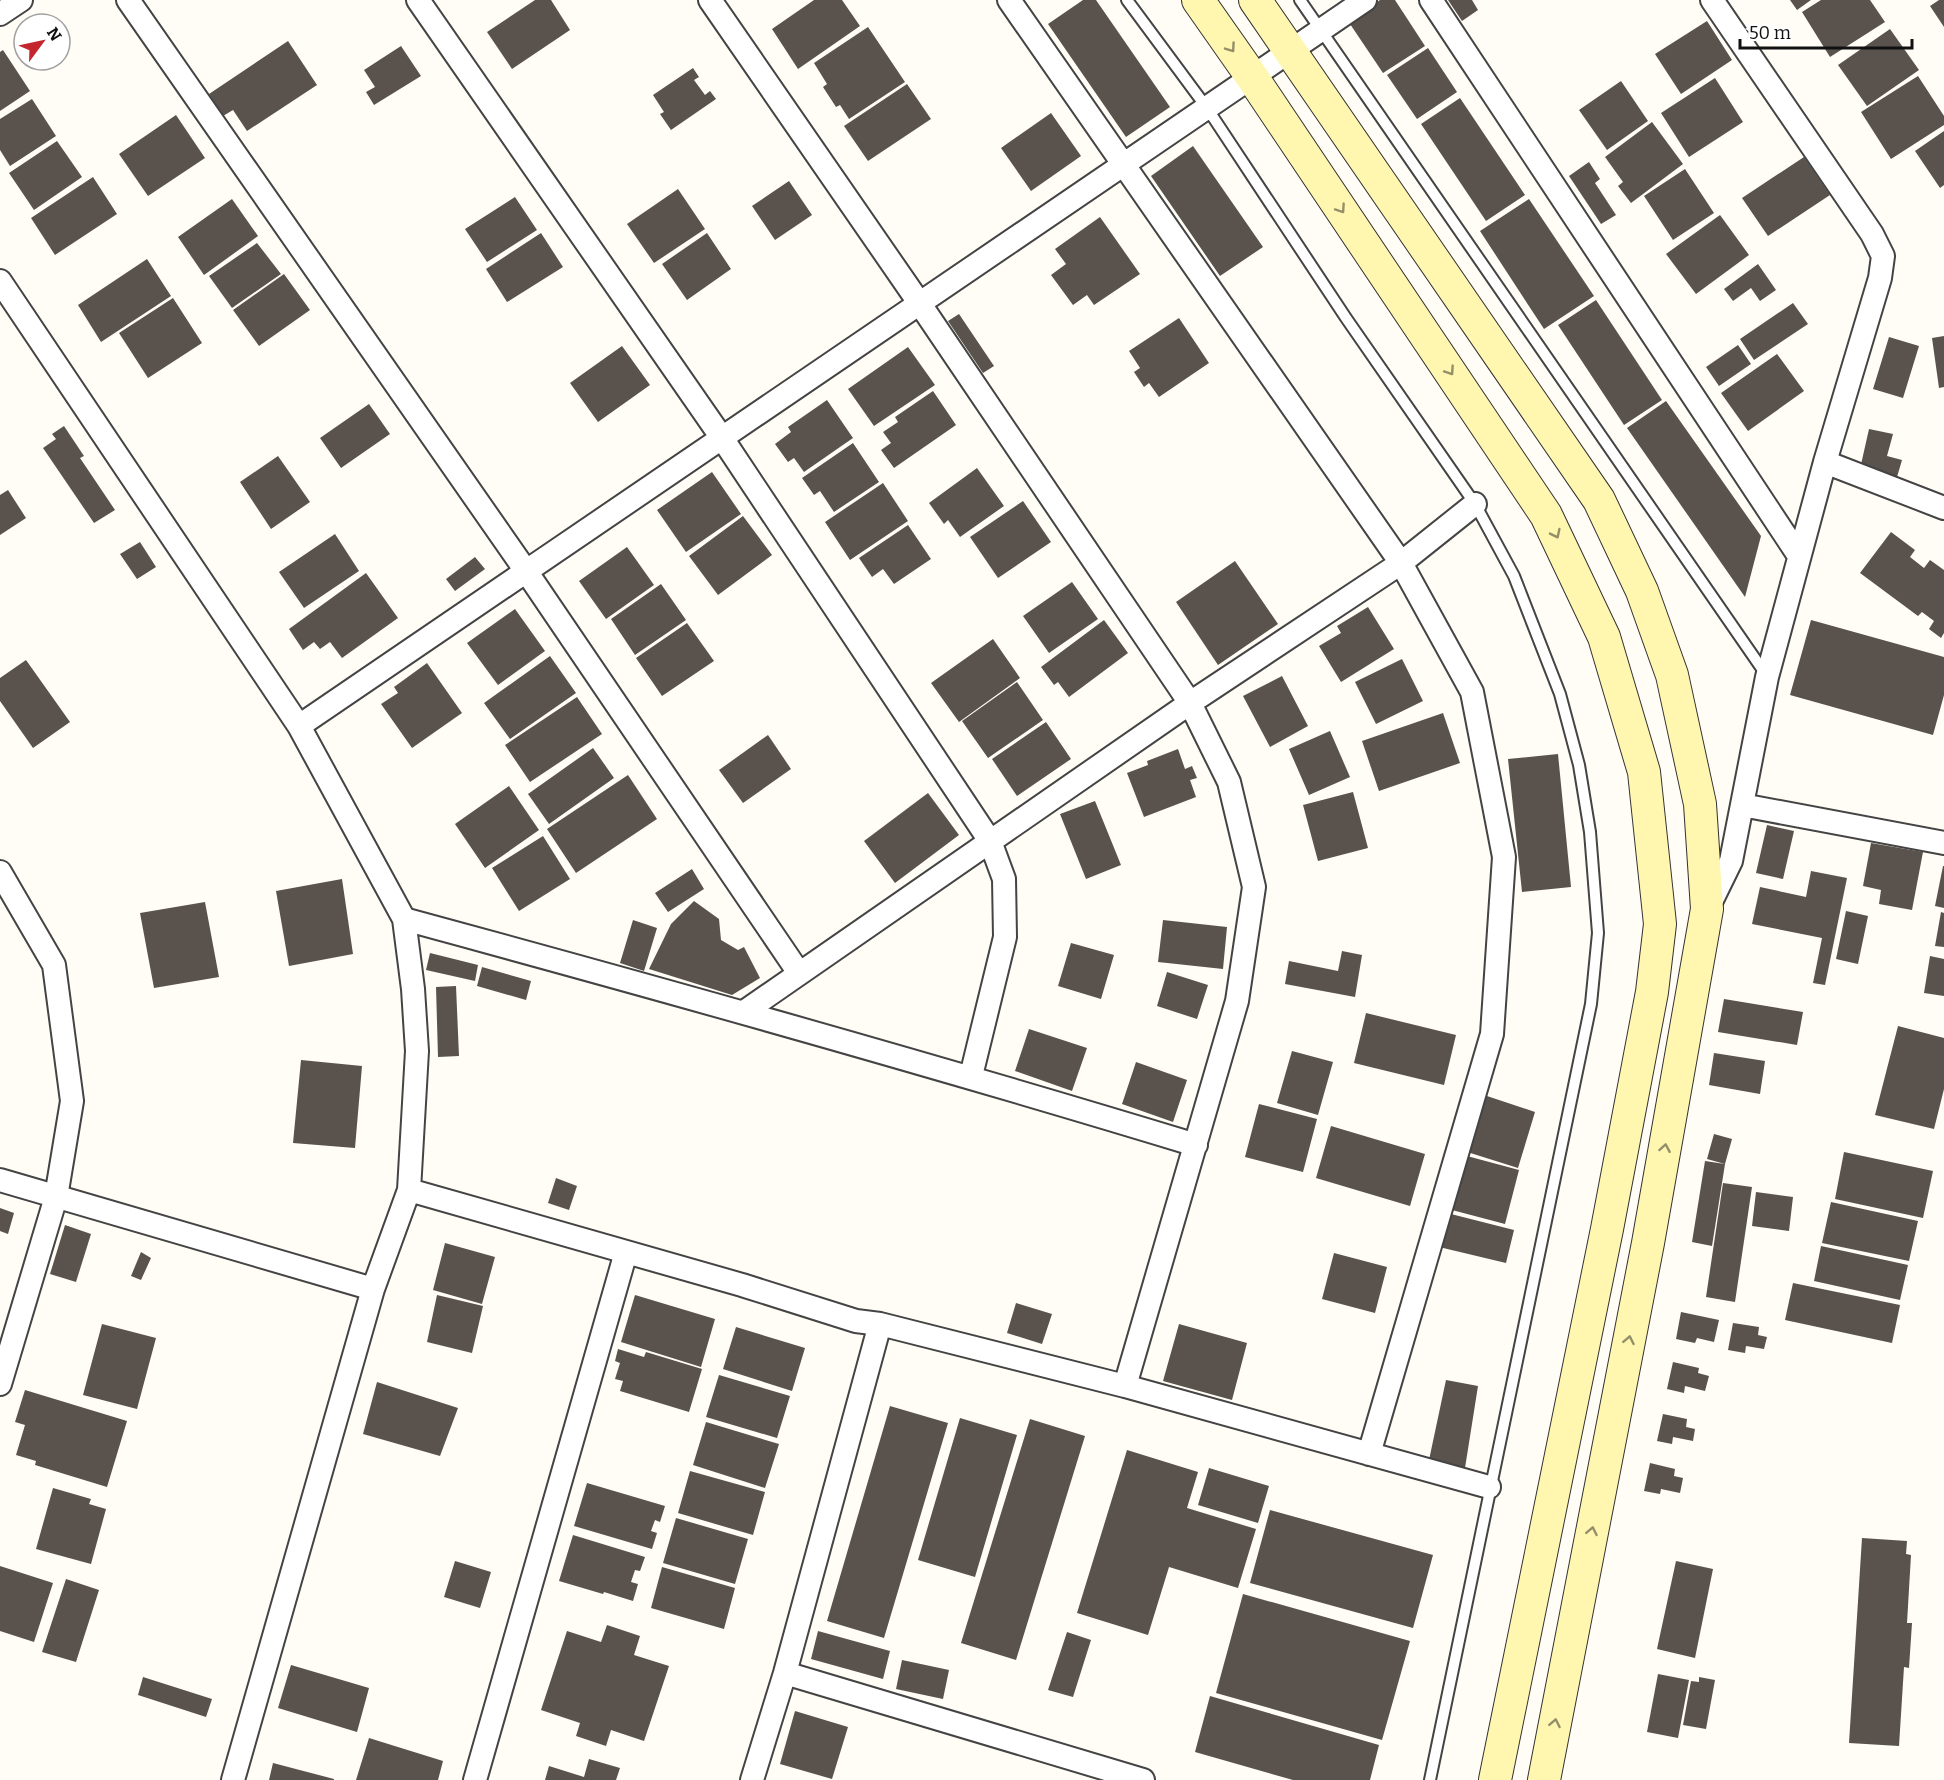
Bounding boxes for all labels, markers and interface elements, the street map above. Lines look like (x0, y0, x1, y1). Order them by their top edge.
north arrow (12, 12, 72, 72)
scale bar (1740, 12, 1912, 50)
text: 50 m (1749, 22, 1791, 44)
text: N (43, 24, 65, 44)
one-way arrow (1224, 41, 1235, 52)
one-way arrow (1334, 202, 1345, 213)
one-way arrow (1442, 365, 1454, 375)
one-way arrow (1548, 528, 1560, 539)
one-way arrow (1658, 1143, 1671, 1153)
one-way arrow (1622, 1335, 1635, 1345)
one-way arrow (1585, 1526, 1598, 1536)
one-way arrow (1548, 1718, 1561, 1728)

